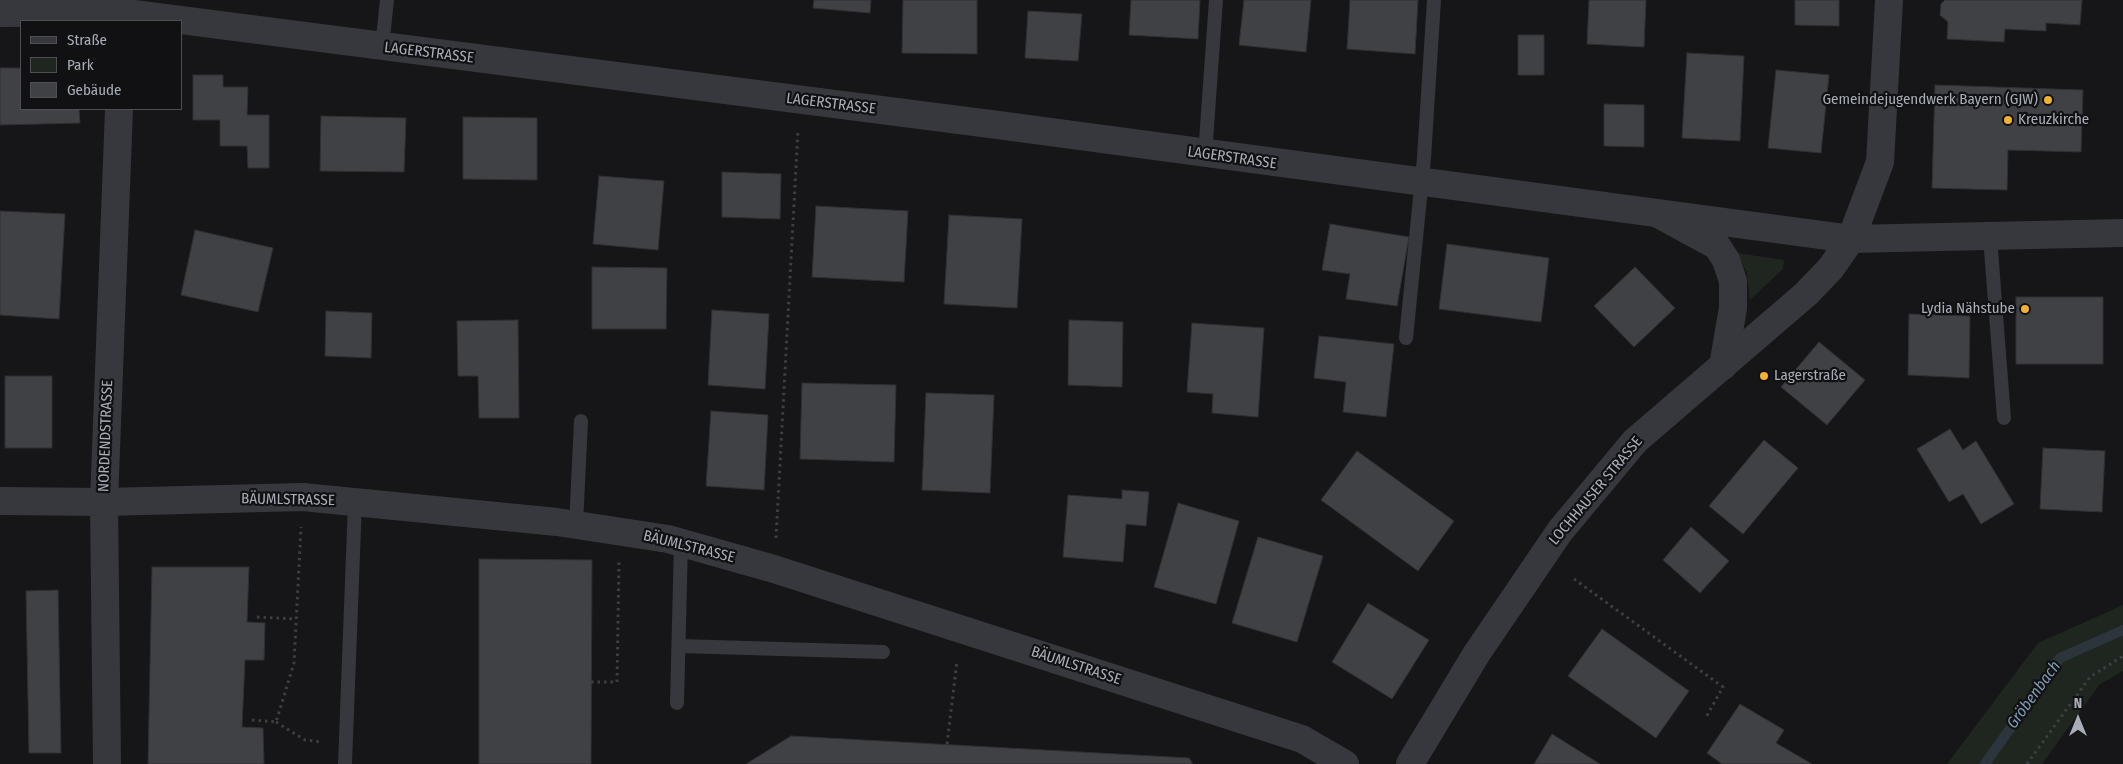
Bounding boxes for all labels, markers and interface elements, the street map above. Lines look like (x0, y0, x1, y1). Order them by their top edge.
legend (20, 20, 182, 110)
text: Straße (67, 31, 107, 49)
street label: LAGERSTRASSE (383, 39, 475, 67)
text: Park (67, 56, 94, 74)
text: Gebäude (67, 81, 122, 99)
street label: LAGERSTRASSE (785, 90, 877, 118)
place label: Gemeindejugendwerk Bayern (GJW) (1822, 91, 2038, 109)
marker: Gemeindejugendwerk Bayern (GJW) (2042, 94, 2054, 106)
place label: Kreuzkirche (2018, 111, 2089, 129)
marker: Kreuzkirche (2002, 114, 2014, 126)
street label: LAGERSTRASSE (1186, 143, 1278, 173)
place label: Lydia Nähstube (1921, 300, 2015, 318)
marker: Lydia Nähstube (2019, 303, 2031, 315)
place label: Lagerstraße (1774, 367, 1846, 385)
marker: Lagerstraße (1758, 370, 1770, 382)
street label: NORDENDSTRASSE (95, 380, 117, 492)
street label: LOCHHAUSER STRASSE (1546, 433, 1646, 549)
street label: BÄUMLSTRASSE (241, 490, 335, 510)
street label: BÄUMLSTRASSE (641, 527, 737, 567)
street label: BÄUMLSTRASSE (1029, 643, 1123, 689)
water label: Gröbenbach (2003, 657, 2065, 733)
north arrow (2053, 694, 2103, 744)
text: N (2074, 695, 2082, 712)

